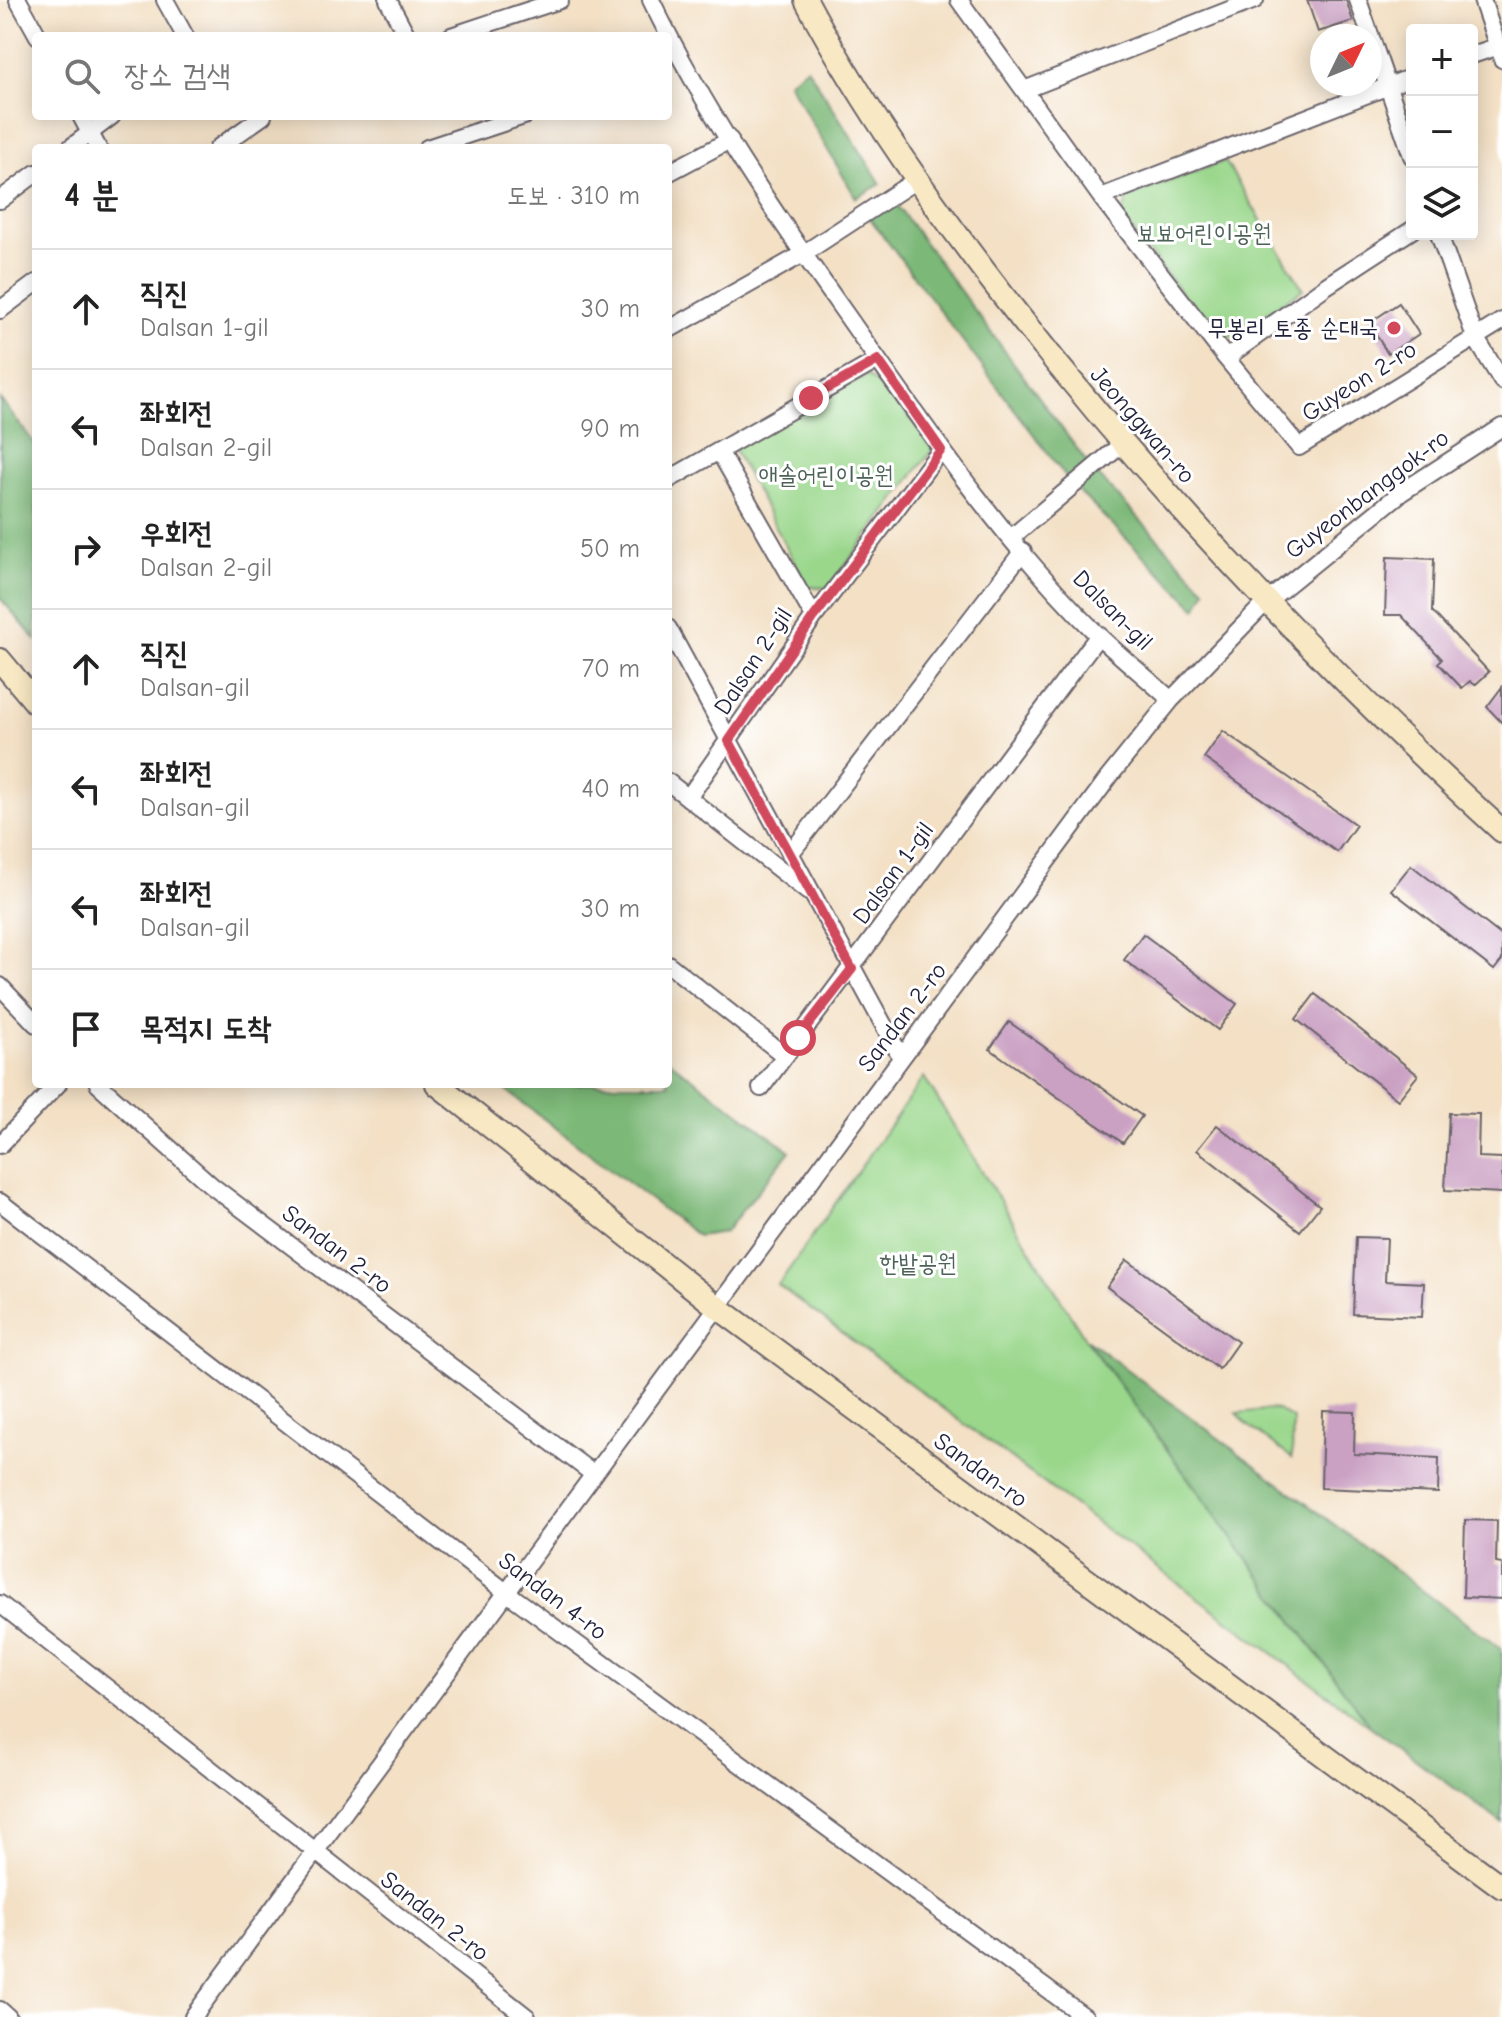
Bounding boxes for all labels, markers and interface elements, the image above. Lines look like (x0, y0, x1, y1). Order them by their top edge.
north arrow (1310, 24, 1382, 96)
map controls (1406, 24, 1478, 240)
button: + (1406, 24, 1478, 96)
search box (32, 32, 672, 120)
icon: search (60, 54, 104, 98)
text: 장소 검색 (124, 58, 231, 93)
button: − (1406, 96, 1478, 168)
button: layers (1406, 168, 1478, 240)
text: 4 분 (64, 175, 119, 215)
text: 도보 · 310 m (507, 181, 640, 211)
park label: 뵤뵤어린이공원 (1136, 219, 1272, 247)
text: 직진 (140, 276, 188, 311)
icon: ahead (64, 287, 108, 331)
text: 30 m (581, 294, 640, 324)
text: Dalsan 1-gil (140, 313, 269, 343)
place label: 무봉리 토종 순대국 (1207, 314, 1378, 342)
marker: 무봉리 토종 순대국 (1385, 319, 1403, 337)
street label: Guyeon 2-ro (1297, 335, 1421, 427)
street label: Jeonggwan-ro (1085, 361, 1201, 489)
route end (793, 380, 829, 416)
text: 좌회전 (140, 396, 212, 431)
icon: left (64, 407, 108, 451)
text: 90 m (580, 414, 640, 444)
street label: Guyeonbanggok-ro (1280, 423, 1454, 565)
text: Dalsan 2-gil (140, 433, 272, 463)
park label: 애솔어린이공원 (758, 461, 894, 489)
text: 우회전 (140, 516, 212, 551)
icon: right (64, 527, 108, 571)
text: 50 m (580, 534, 640, 564)
text: Dalsan 2-gil (140, 553, 272, 583)
street label: Dalsan-gil (1067, 564, 1159, 656)
street label: Dalsan 2-gil (708, 602, 798, 720)
text: 직진 (140, 636, 188, 671)
icon: ahead (64, 647, 108, 691)
text: 70 m (582, 654, 640, 684)
text: Dalsan-gil (140, 673, 250, 703)
text: 좌회전 (140, 756, 212, 791)
icon: left (64, 767, 108, 811)
text: 40 m (581, 774, 640, 804)
text: Dalsan-gil (140, 793, 250, 823)
street label: Dalsan 1-gil (847, 817, 939, 929)
text: 좌회전 (140, 876, 212, 911)
icon: left (64, 887, 108, 931)
text: 30 m (581, 894, 640, 924)
text: Dalsan-gil (140, 913, 250, 943)
street label: Sandan 2-ro (852, 957, 952, 1077)
icon: arrive (64, 1007, 108, 1051)
text: 목적지 도착 (140, 1011, 271, 1046)
route start (780, 1020, 816, 1056)
street label: Sandan 2-ro (277, 1199, 397, 1299)
park label: 한밭공원 (879, 1249, 957, 1277)
street label: Sandan-ro (929, 1427, 1033, 1513)
street label: Sandan 4-ro (493, 1546, 613, 1646)
street label: Sandan 2-ro (375, 1865, 495, 1967)

